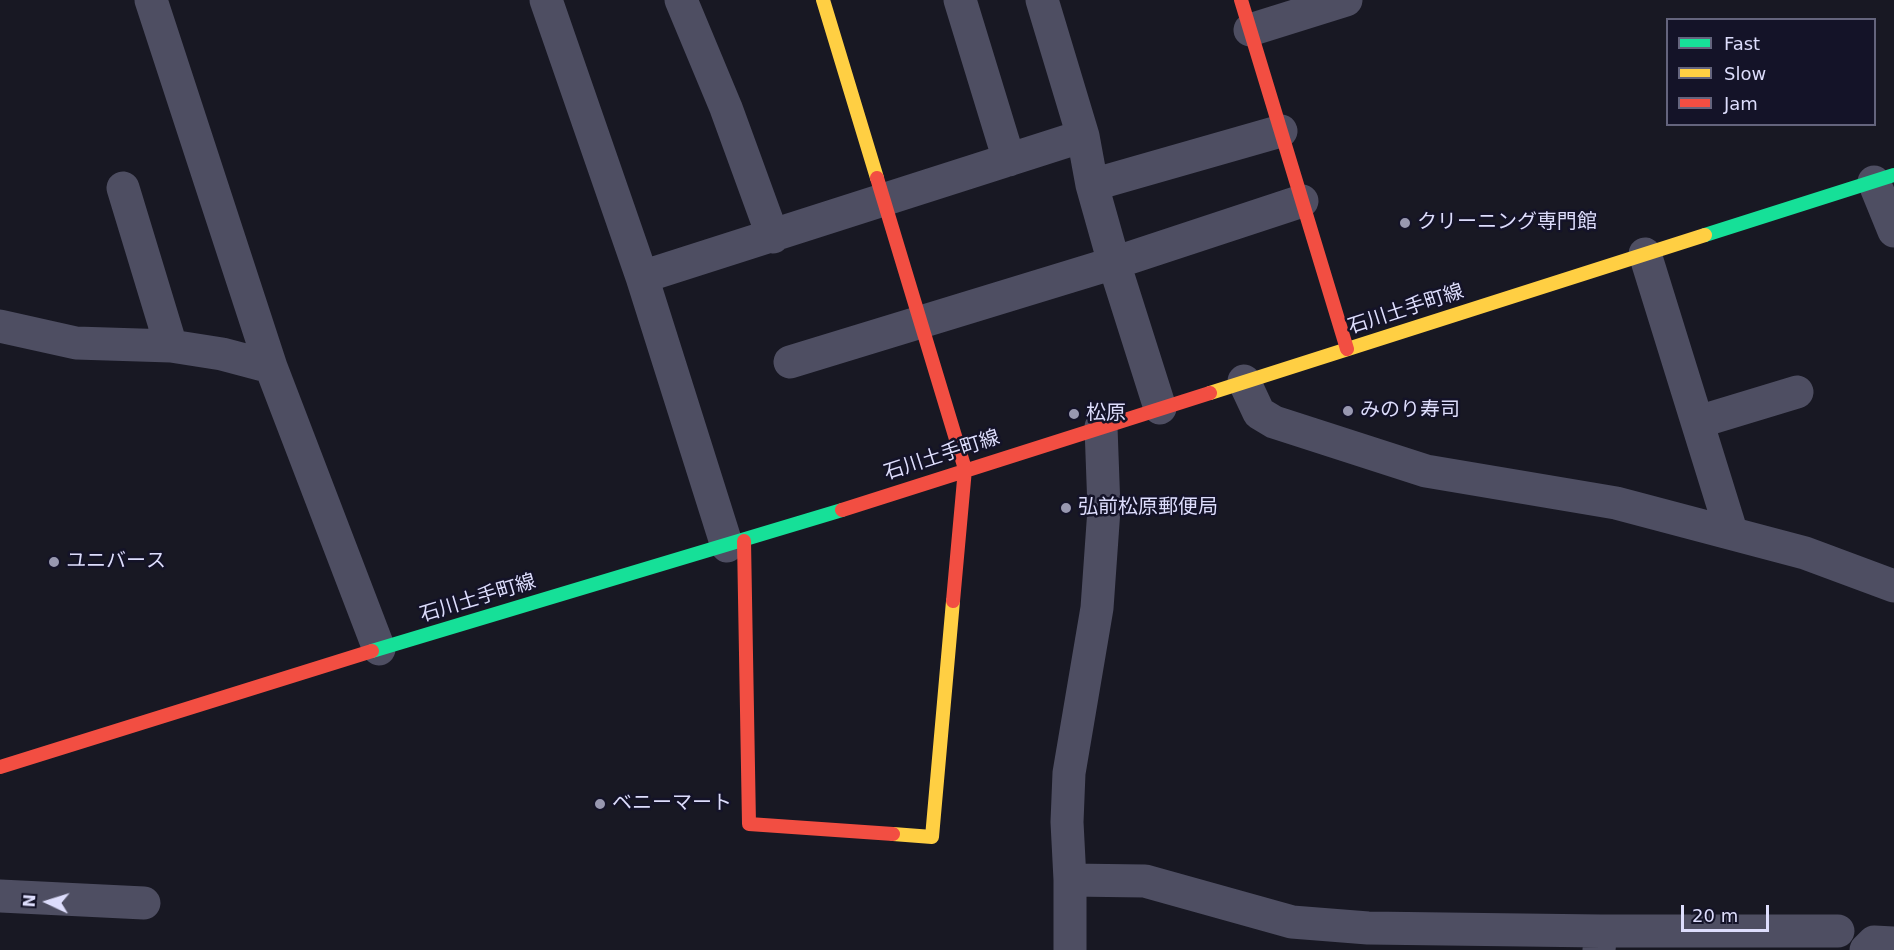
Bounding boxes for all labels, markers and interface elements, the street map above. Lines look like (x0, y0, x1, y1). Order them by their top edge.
legend (1666, 18, 1876, 126)
text: Fast (1724, 33, 1760, 54)
text: Slow (1724, 63, 1766, 84)
text: Jam (1724, 93, 1758, 114)
place label: クリーニング専門館 (1417, 211, 1597, 235)
marker: クリーニング専門館 (1398, 216, 1412, 230)
street label: 石川土手町線 (1345, 280, 1467, 340)
place label: みのり寿司 (1360, 399, 1460, 423)
place label: 松原 (1086, 402, 1126, 426)
marker: みのり寿司 (1341, 404, 1355, 418)
marker: 松原 (1067, 407, 1081, 421)
street label: 石川土手町線 (881, 426, 1003, 486)
place label: 弘前松原郵便局 (1078, 496, 1218, 520)
marker: 弘前松原郵便局 (1059, 501, 1073, 515)
place label: ユニバース (66, 550, 166, 574)
marker: ユニバース (47, 555, 61, 569)
street label: 石川土手町線 (417, 570, 539, 628)
place label: ベニーマート (612, 792, 732, 816)
marker: ベニーマート (593, 797, 607, 811)
north arrow (18, 872, 78, 932)
text: N (20, 893, 39, 908)
scale bar (1684, 893, 1772, 931)
text: 20 m (1692, 905, 1738, 926)

